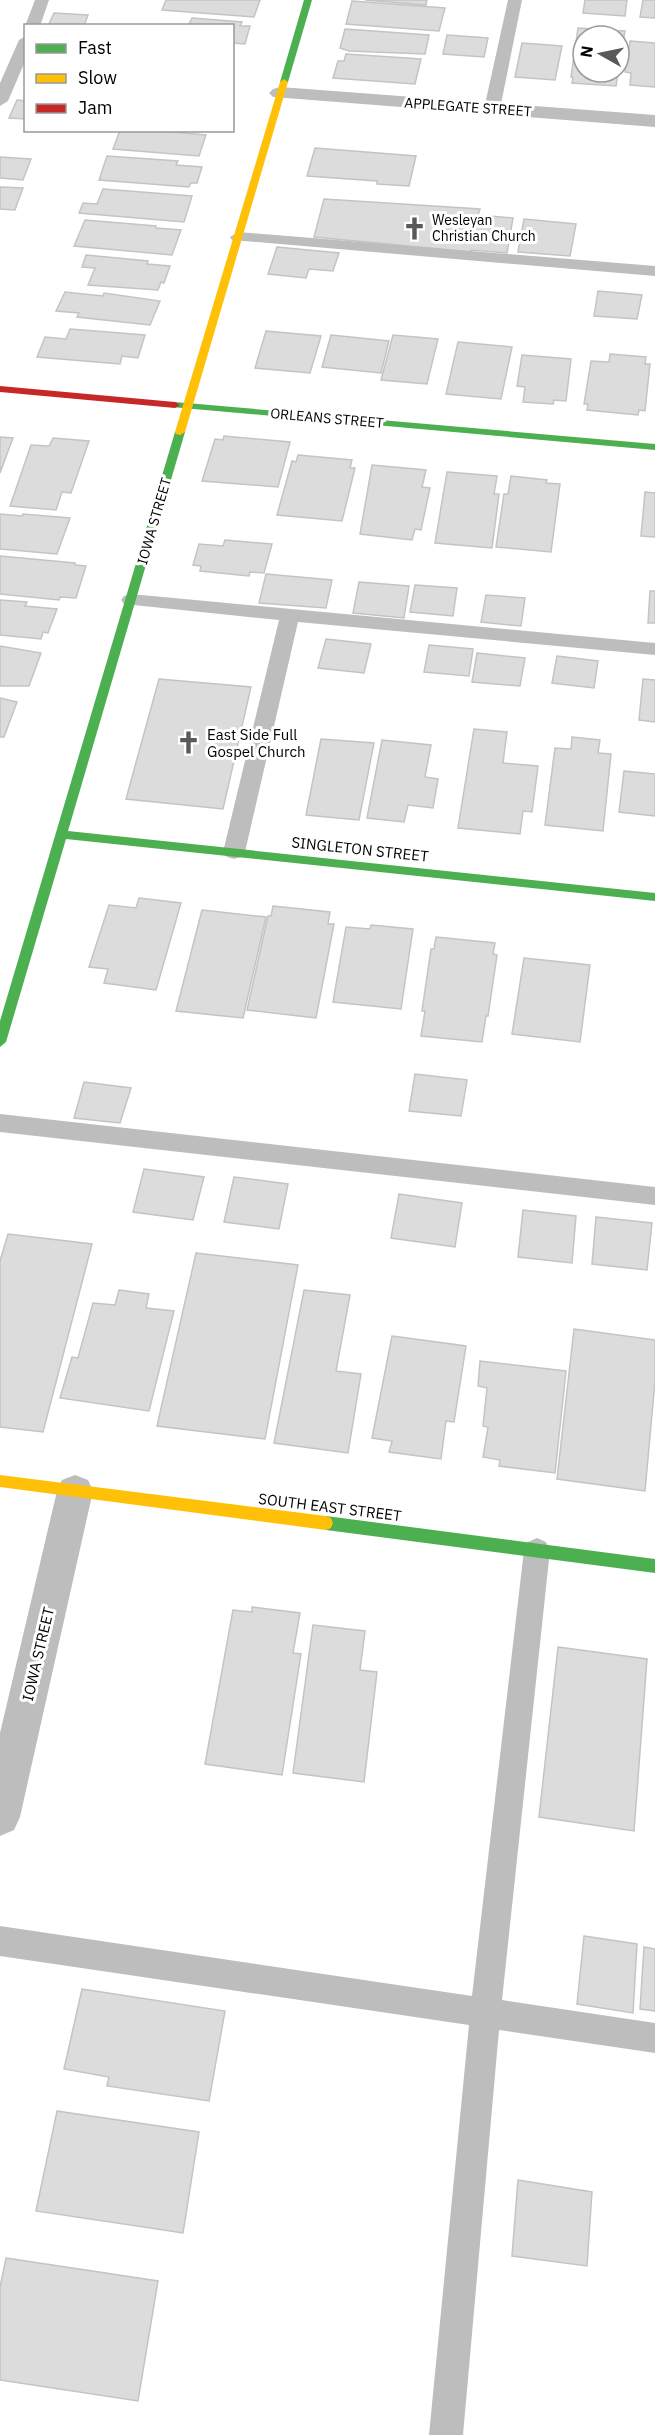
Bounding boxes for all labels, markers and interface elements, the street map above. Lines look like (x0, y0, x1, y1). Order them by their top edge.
legend (24, 24, 234, 132)
north arrow (571, 24, 631, 84)
text: Fast (78, 36, 112, 59)
text: N (575, 44, 597, 59)
text: Slow (78, 66, 117, 89)
street label: APPLEGATE STREET (404, 94, 532, 120)
text: Jam (78, 96, 113, 119)
place label: Wesleyan Christian Church (432, 211, 536, 245)
church icon: Wesleyan Christian Church (401, 215, 427, 241)
street label: ORLEANS STREET (270, 404, 384, 432)
street label: IOWA STREET (133, 476, 175, 566)
place label: East Side Full Gospel Church (207, 725, 306, 761)
church icon: East Side Full Gospel Church (176, 730, 202, 756)
street label: SINGLETON STREET (290, 832, 430, 866)
street label: SOUTH EAST STREET (257, 1489, 403, 1525)
street label: IOWA STREET (18, 1605, 58, 1703)

